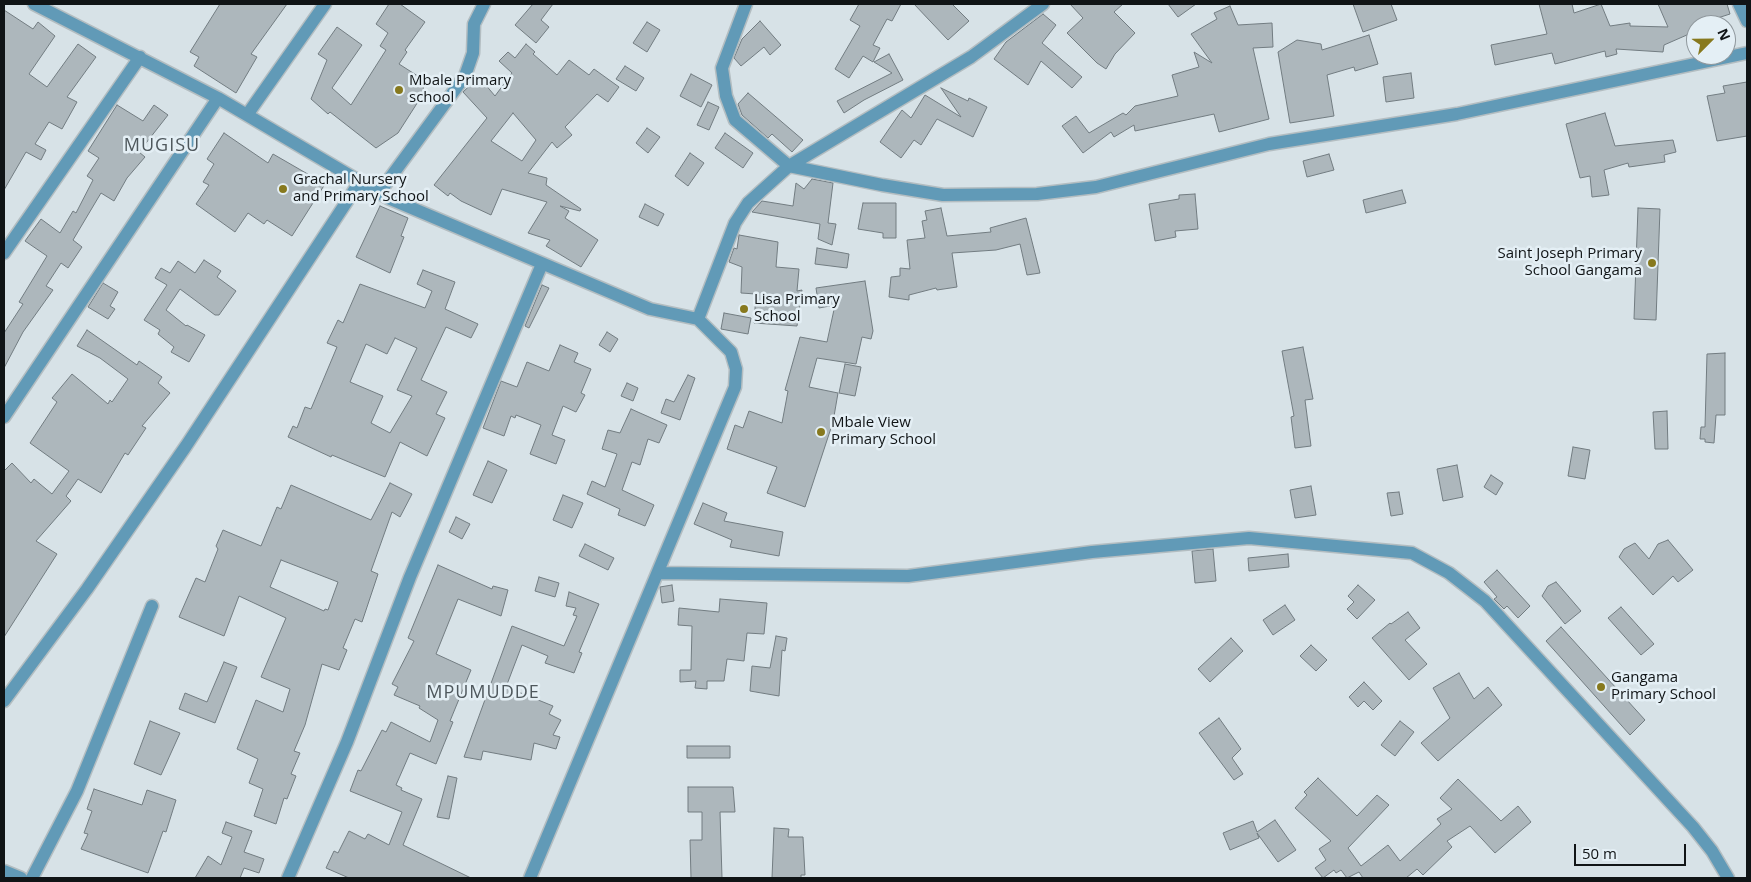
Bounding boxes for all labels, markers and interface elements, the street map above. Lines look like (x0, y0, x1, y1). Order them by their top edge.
north arrow (1686, 15, 1736, 65)
text: N (1713, 25, 1735, 43)
place label: Mbale Primary school (409, 72, 511, 107)
marker: Mbale Primary school (393, 84, 405, 96)
district label: MUGISU (123, 135, 201, 157)
place label: Grachal Nursery and Primary School (293, 171, 429, 206)
marker: Grachal Nursery and Primary School (277, 183, 289, 195)
place label: Saint Joseph Primary School Gangama (1498, 245, 1642, 280)
marker: Saint Joseph Primary School Gangama (1646, 257, 1658, 269)
place label: Lisa Primary School (754, 291, 840, 326)
marker: Lisa Primary School (738, 303, 750, 315)
place label: Mbale View Primary School (831, 414, 936, 449)
marker: Mbale View Primary School (815, 426, 827, 438)
place label: Gangama Primary School (1611, 669, 1716, 704)
marker: Gangama Primary School (1595, 681, 1607, 693)
district label: MPUMUDDE (425, 682, 541, 704)
scale bar (1576, 834, 1688, 866)
text: 50 m (1582, 843, 1617, 863)

